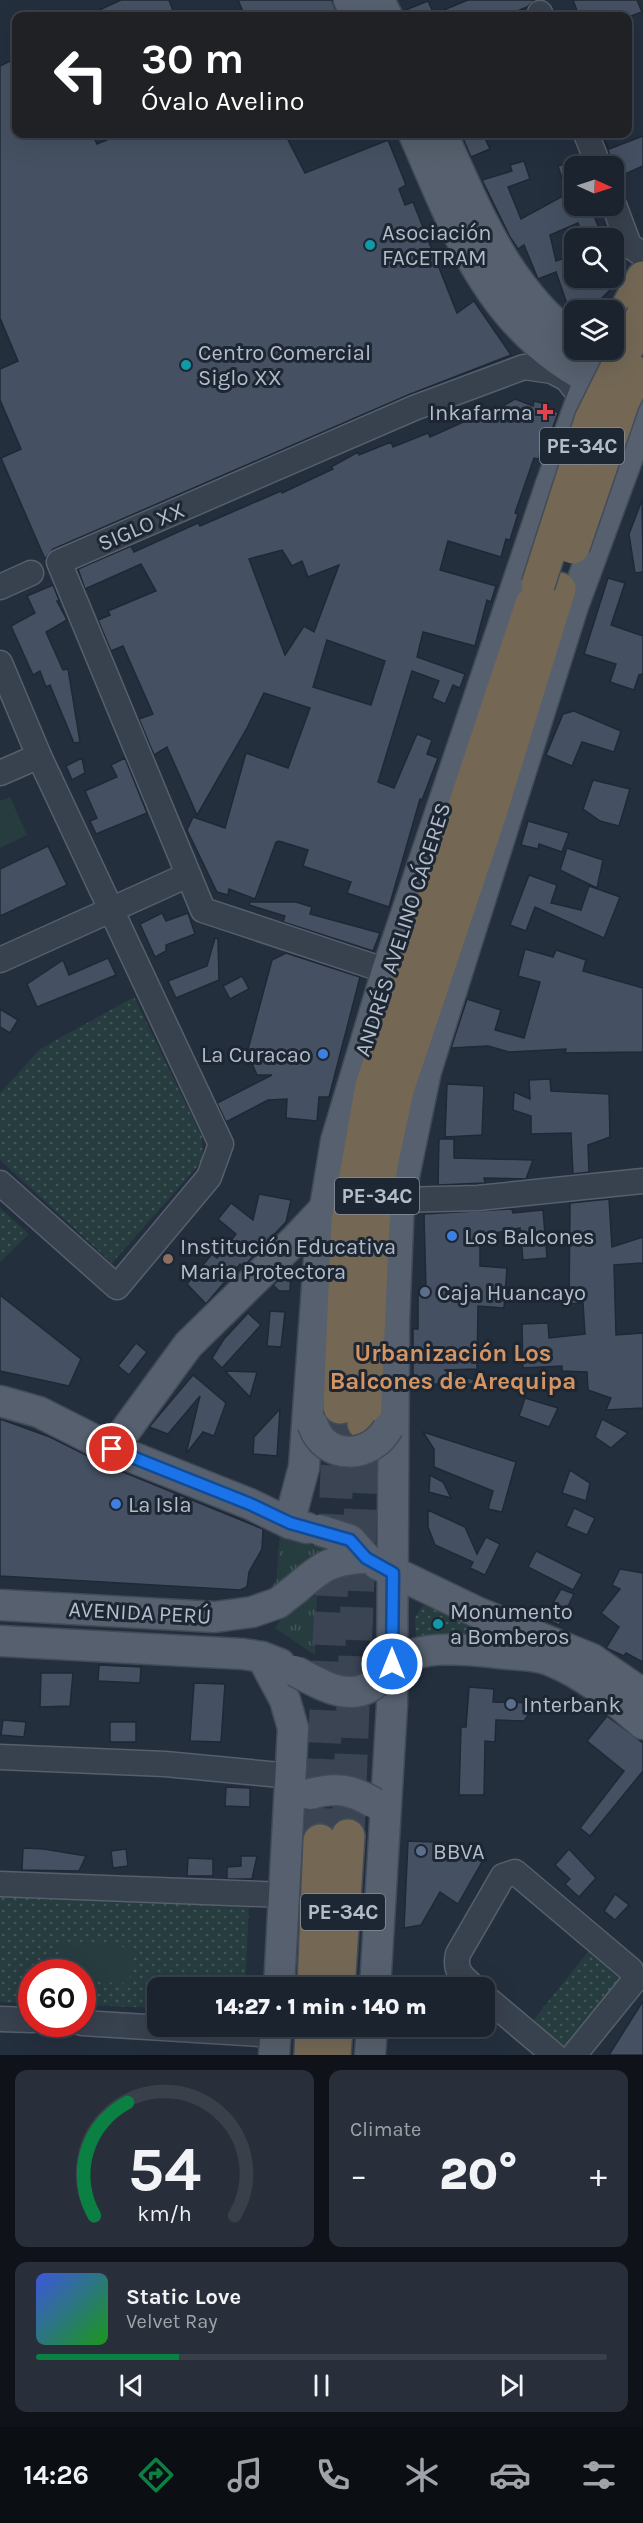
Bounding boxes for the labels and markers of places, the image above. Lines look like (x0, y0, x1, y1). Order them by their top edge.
place label: Asociación FACETRAM (382, 220, 491, 271)
marker: Asociación FACETRAM (363, 238, 377, 252)
place label: Centro Comercial Siglo XX (198, 340, 371, 391)
marker: Centro Comercial Siglo XX (179, 358, 193, 372)
place label: Inkafarma (429, 400, 533, 426)
marker: Inkafarma (538, 405, 552, 419)
place label: La Curacao (201, 1042, 311, 1068)
marker: La Curacao (316, 1047, 330, 1061)
place label: Los Balcones (464, 1224, 595, 1250)
marker: Los Balcones (445, 1229, 459, 1243)
place label: Institución Educativa Maria Protectora (180, 1234, 396, 1285)
marker: Institución Educativa Maria Protectora (161, 1252, 175, 1266)
place label: Caja Huancayo (437, 1280, 586, 1306)
marker: Caja Huancayo (418, 1285, 432, 1299)
pin (86, 1423, 137, 1474)
place label: La Isla (128, 1492, 192, 1518)
marker: La Isla (109, 1497, 123, 1511)
place label: Monumento a Bomberos (450, 1599, 573, 1650)
marker: Monumento a Bomberos (431, 1617, 445, 1631)
place label: Interbank (523, 1692, 621, 1718)
marker: Interbank (504, 1697, 518, 1711)
place label: BBVA (433, 1839, 485, 1865)
marker: BBVA (414, 1844, 428, 1858)

